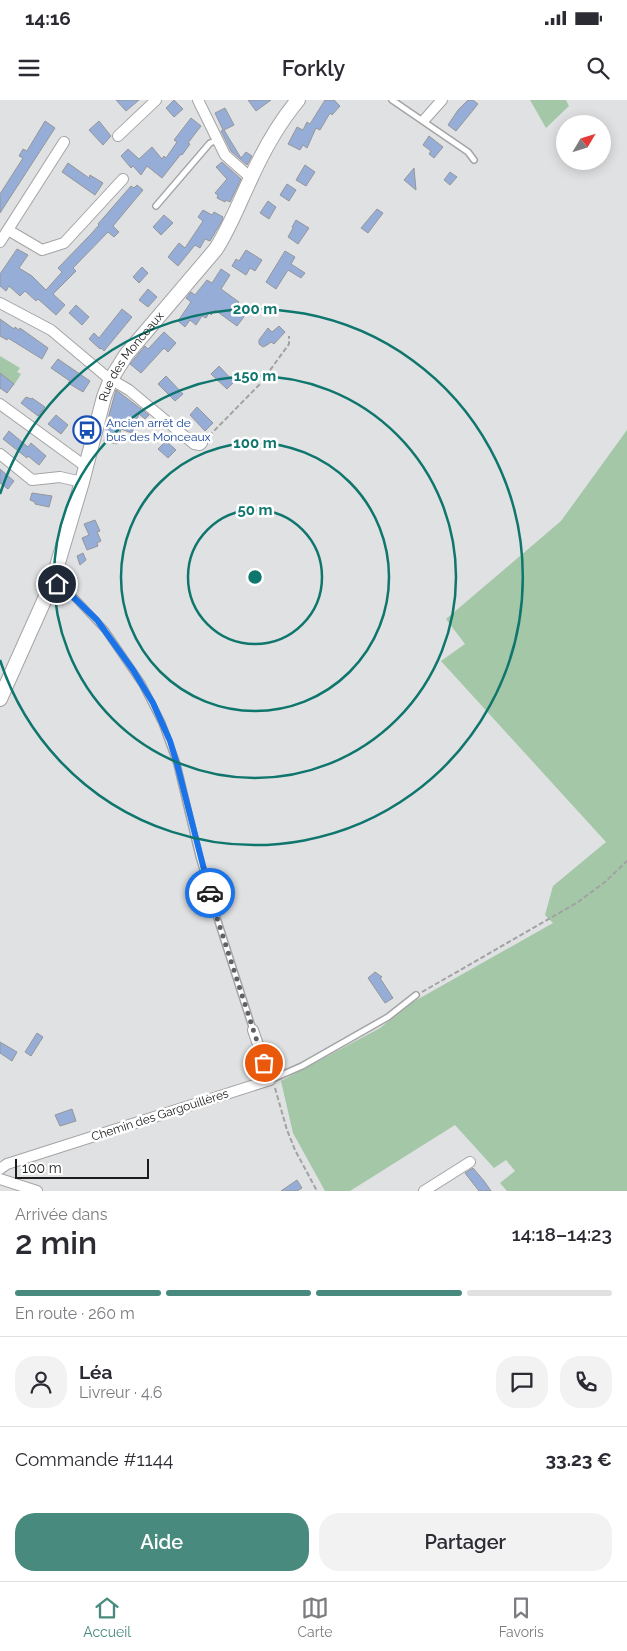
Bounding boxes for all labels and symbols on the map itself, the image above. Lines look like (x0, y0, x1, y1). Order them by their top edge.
north arrow (556, 115, 611, 170)
text: 200 m (233, 300, 277, 318)
street label: Rue des Monceaux (96, 309, 166, 403)
text: 150 m (234, 367, 276, 385)
bus stop icon: Ancien arrêt de bus des Monceaux (72, 415, 102, 445)
place label: Ancien arrêt de bus des Monceaux (106, 416, 211, 444)
text: 100 m (233, 434, 277, 452)
text: 50 m (237, 501, 273, 519)
pin (36, 563, 78, 605)
centre of rings (246, 568, 264, 586)
courier (185, 868, 235, 918)
pin (243, 1042, 285, 1084)
street label: Chemin des Gargouillères (90, 1086, 230, 1144)
scale bar (15, 1156, 149, 1179)

